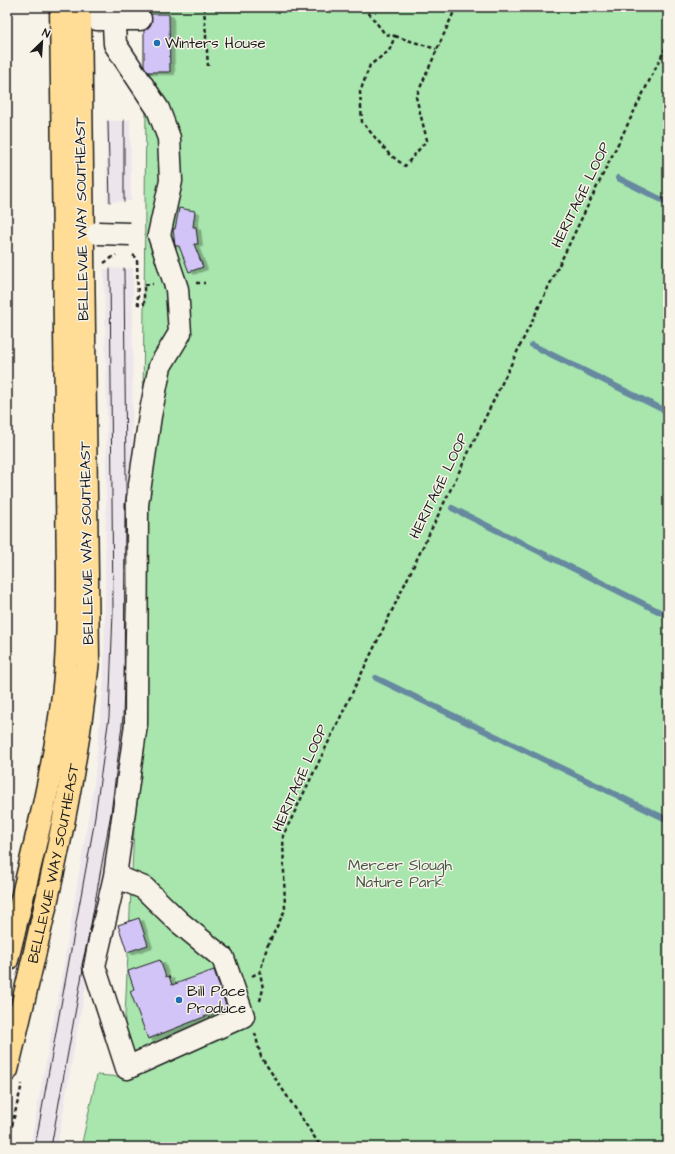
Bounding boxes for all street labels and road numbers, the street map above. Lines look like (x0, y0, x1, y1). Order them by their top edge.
street label: BELLEVUE WAY SOUTHEAST (70, 116, 94, 321)
street label: HERITAGE LOOP (546, 138, 616, 251)
street label: HERITAGE LOOP (404, 429, 474, 542)
street label: BELLEVUE WAY SOUTHEAST (75, 440, 99, 645)
street label: HERITAGE LOOP (267, 721, 333, 835)
street label: BELLEVUE WAY SOUTHEAST (22, 761, 84, 965)

